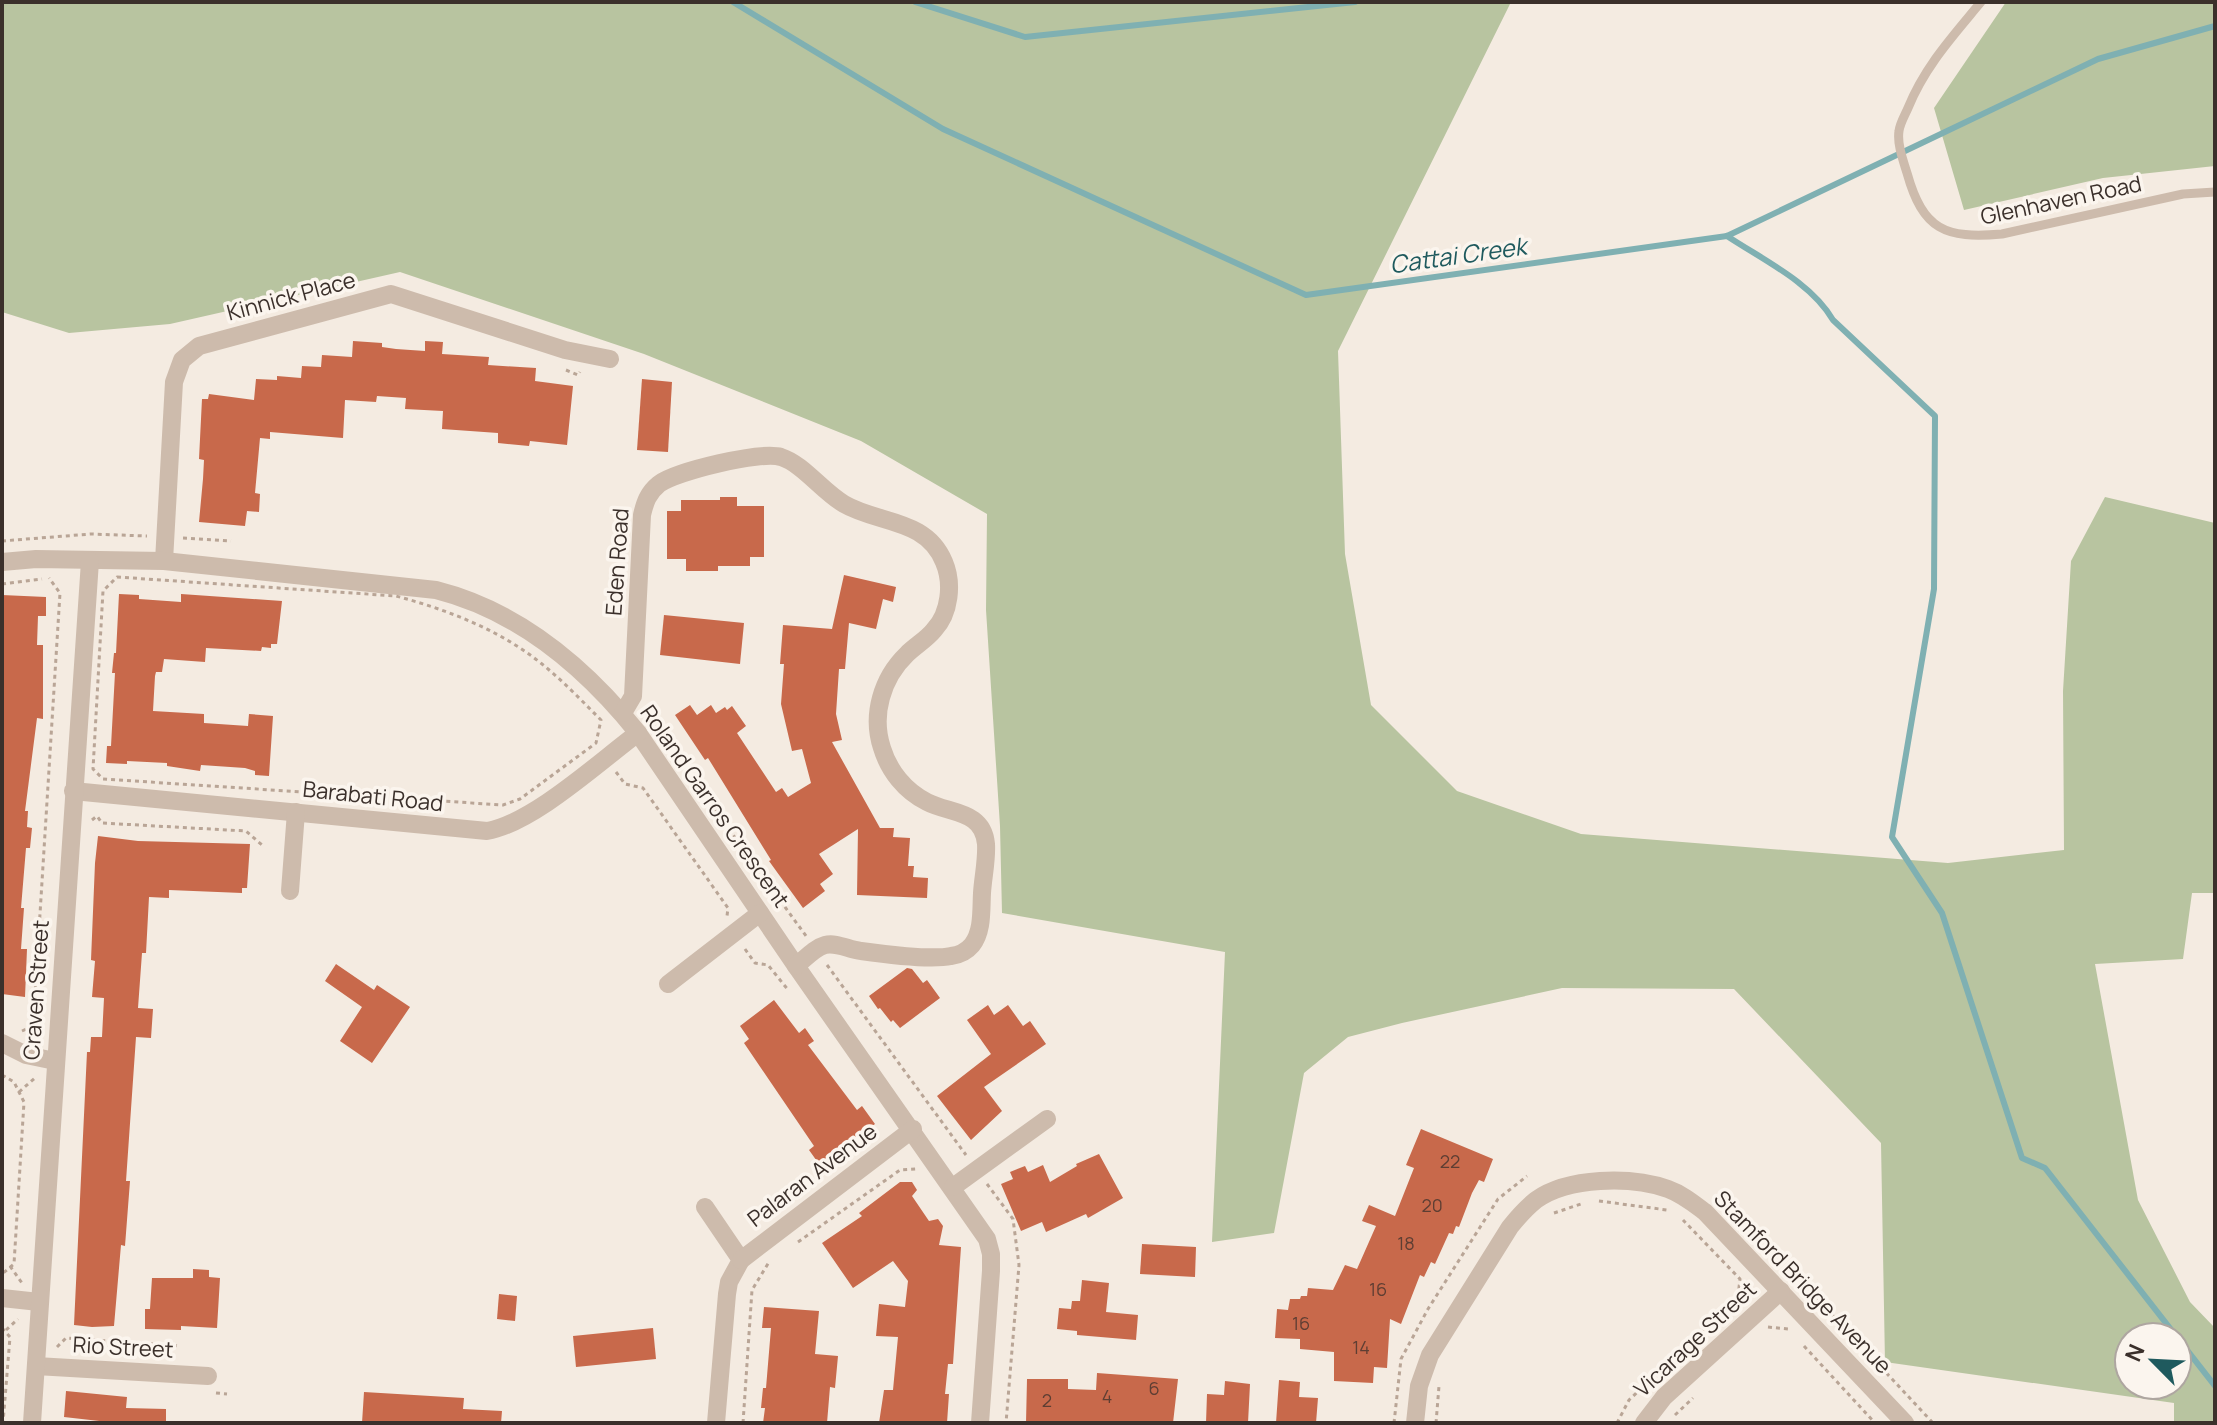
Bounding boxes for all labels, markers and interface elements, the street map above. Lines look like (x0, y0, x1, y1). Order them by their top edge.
street label: Glenhaven Road (1978, 168, 2144, 232)
water label: Cattai Creek (1387, 228, 1531, 280)
street label: Kinnick Place (223, 264, 359, 328)
street label: Eden Road (598, 507, 636, 617)
street label: Roland Garros Crescent (634, 699, 797, 913)
street label: Barabati Road (301, 774, 445, 818)
street label: Craven Street (16, 919, 56, 1061)
street label: Palaran Avenue (741, 1116, 883, 1234)
house number: 22 (1440, 1149, 1460, 1173)
street label: Stamford Bridge Avenue (1707, 1184, 1899, 1380)
house number: 20 (1421, 1193, 1443, 1217)
house number: 18 (1397, 1231, 1415, 1255)
street label: Vicarage Street (1627, 1274, 1763, 1403)
house number: 16 (1369, 1277, 1387, 1301)
house number: 16 (1292, 1311, 1310, 1335)
north arrow (2113, 1321, 2193, 1401)
street label: Rio Street (72, 1329, 174, 1365)
house number: 14 (1352, 1335, 1370, 1359)
text: N (2118, 1340, 2152, 1366)
house number: 6 (1148, 1376, 1160, 1400)
house number: 4 (1102, 1384, 1112, 1408)
house number: 2 (1042, 1388, 1052, 1412)

